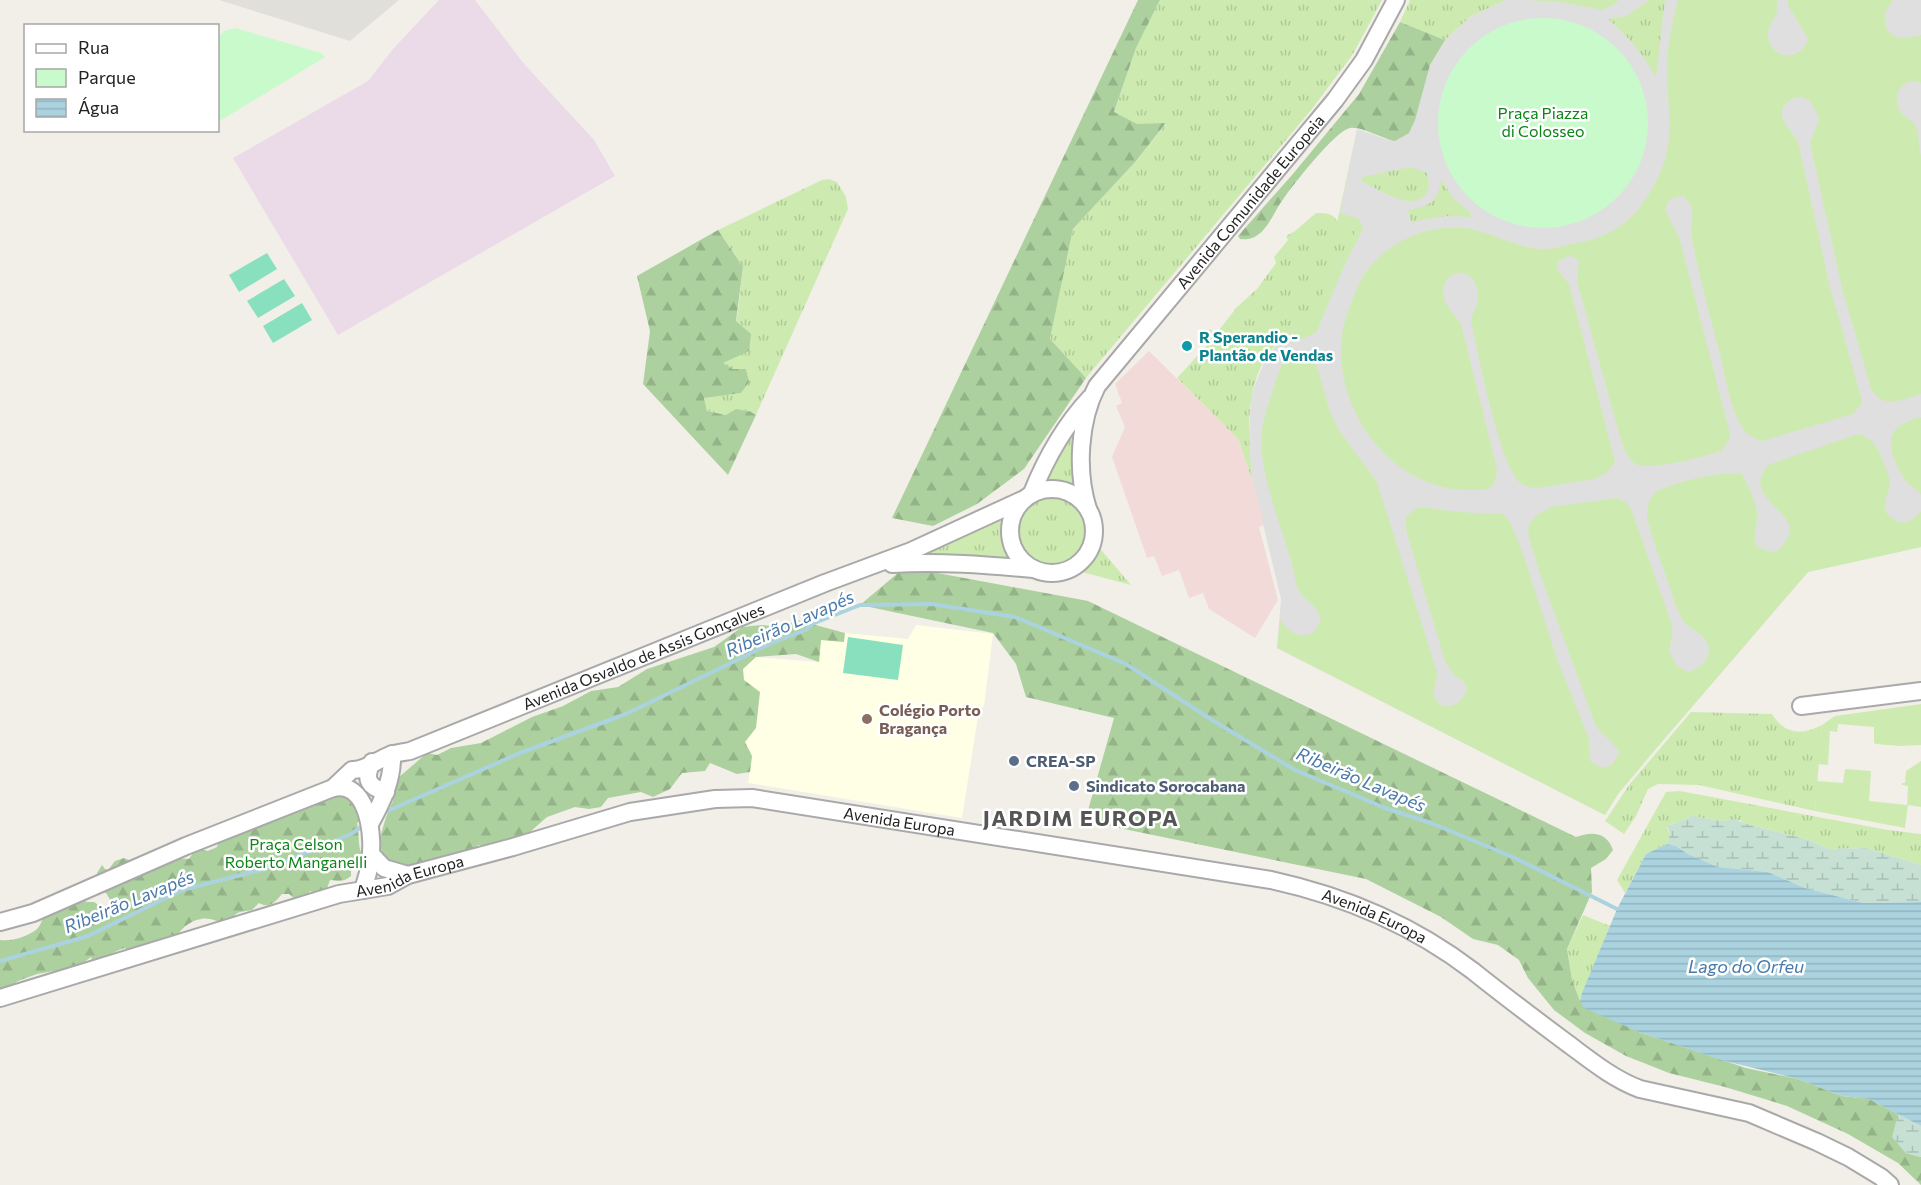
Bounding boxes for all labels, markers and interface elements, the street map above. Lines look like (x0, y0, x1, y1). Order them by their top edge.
legend (24, 24, 219, 132)
text: Rua (78, 36, 109, 58)
text: Parque (78, 66, 136, 88)
text: Água (78, 96, 119, 118)
park label: Praça Piazza di Colosseo (1498, 103, 1588, 140)
street label: Avenida Comunidade Europeia (1172, 110, 1328, 292)
place label: R Sperandio - Plantão de Vendas (1199, 327, 1333, 364)
marker: R Sperandio - Plantão de Vendas (1180, 339, 1194, 353)
water label: Ribeirão Lavapés (722, 585, 857, 661)
street label: Avenida Osvaldo de Assis Gonçalves (520, 599, 767, 713)
place label: Colégio Porto Bragança (879, 700, 981, 737)
marker: Colégio Porto Bragança (860, 712, 874, 726)
water label: Ribeirão Lavapés (1294, 742, 1429, 816)
place label: CREA-SP (1026, 751, 1096, 770)
marker: CREA-SP (1007, 754, 1021, 768)
place label: Sindicato Sorocabana (1086, 776, 1246, 795)
marker: Sindicato Sorocabana (1067, 779, 1081, 793)
street label: Avenida Europa (842, 803, 957, 839)
district label: JARDIM EUROPA (983, 804, 1179, 831)
park label: Praça Celson Roberto Manganelli (225, 834, 367, 871)
street label: Avenida Europa (354, 851, 466, 900)
water label: Ribeirão Lavapés (60, 865, 197, 937)
street label: Avenida Europa (1320, 884, 1430, 947)
water label: Lago do Orfeu (1688, 955, 1804, 977)

